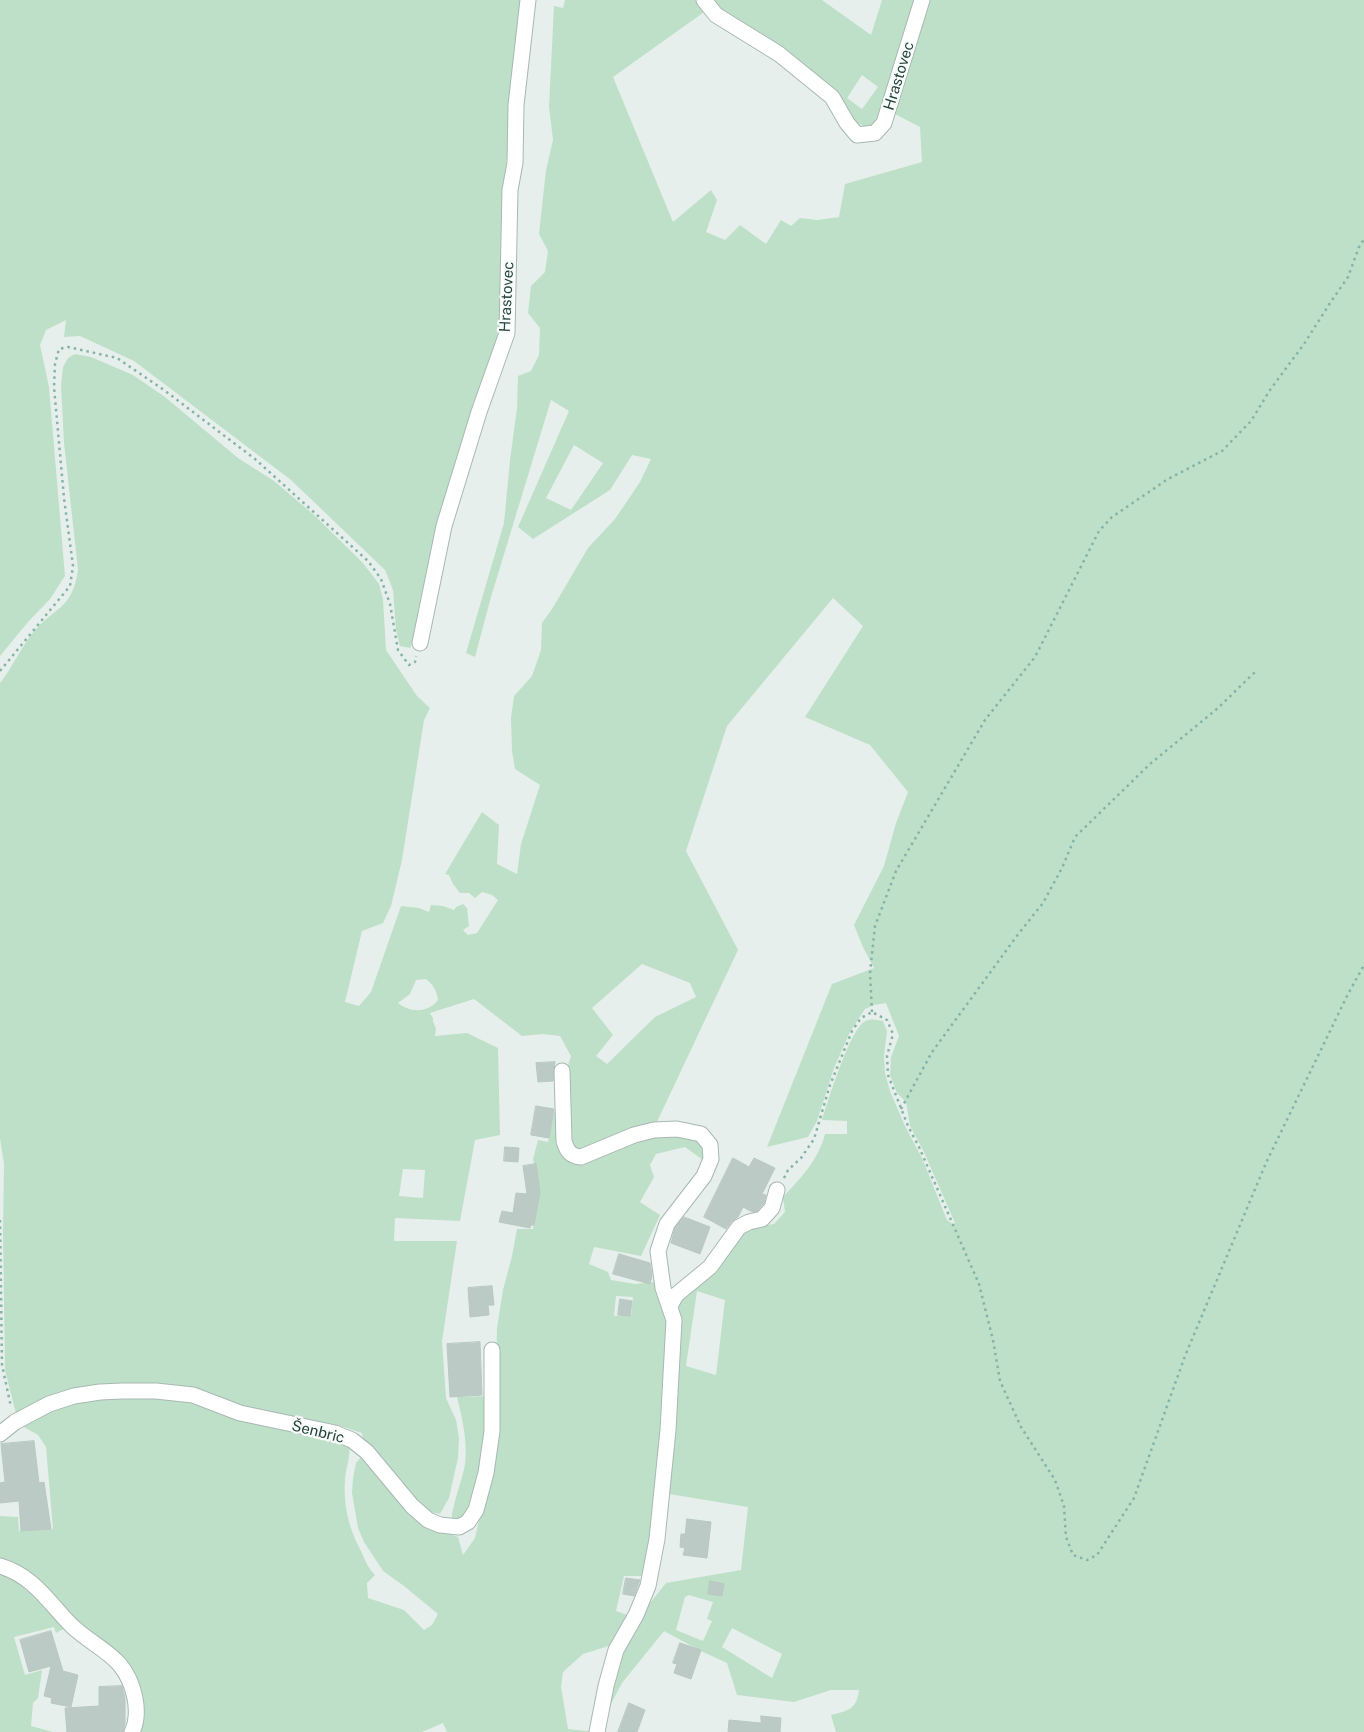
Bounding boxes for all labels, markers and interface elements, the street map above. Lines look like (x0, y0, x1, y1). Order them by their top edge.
street label: Hrastovec (880, 40, 918, 112)
street label: Hrastovec (496, 261, 518, 333)
street label: Šenbric (290, 1417, 346, 1447)

